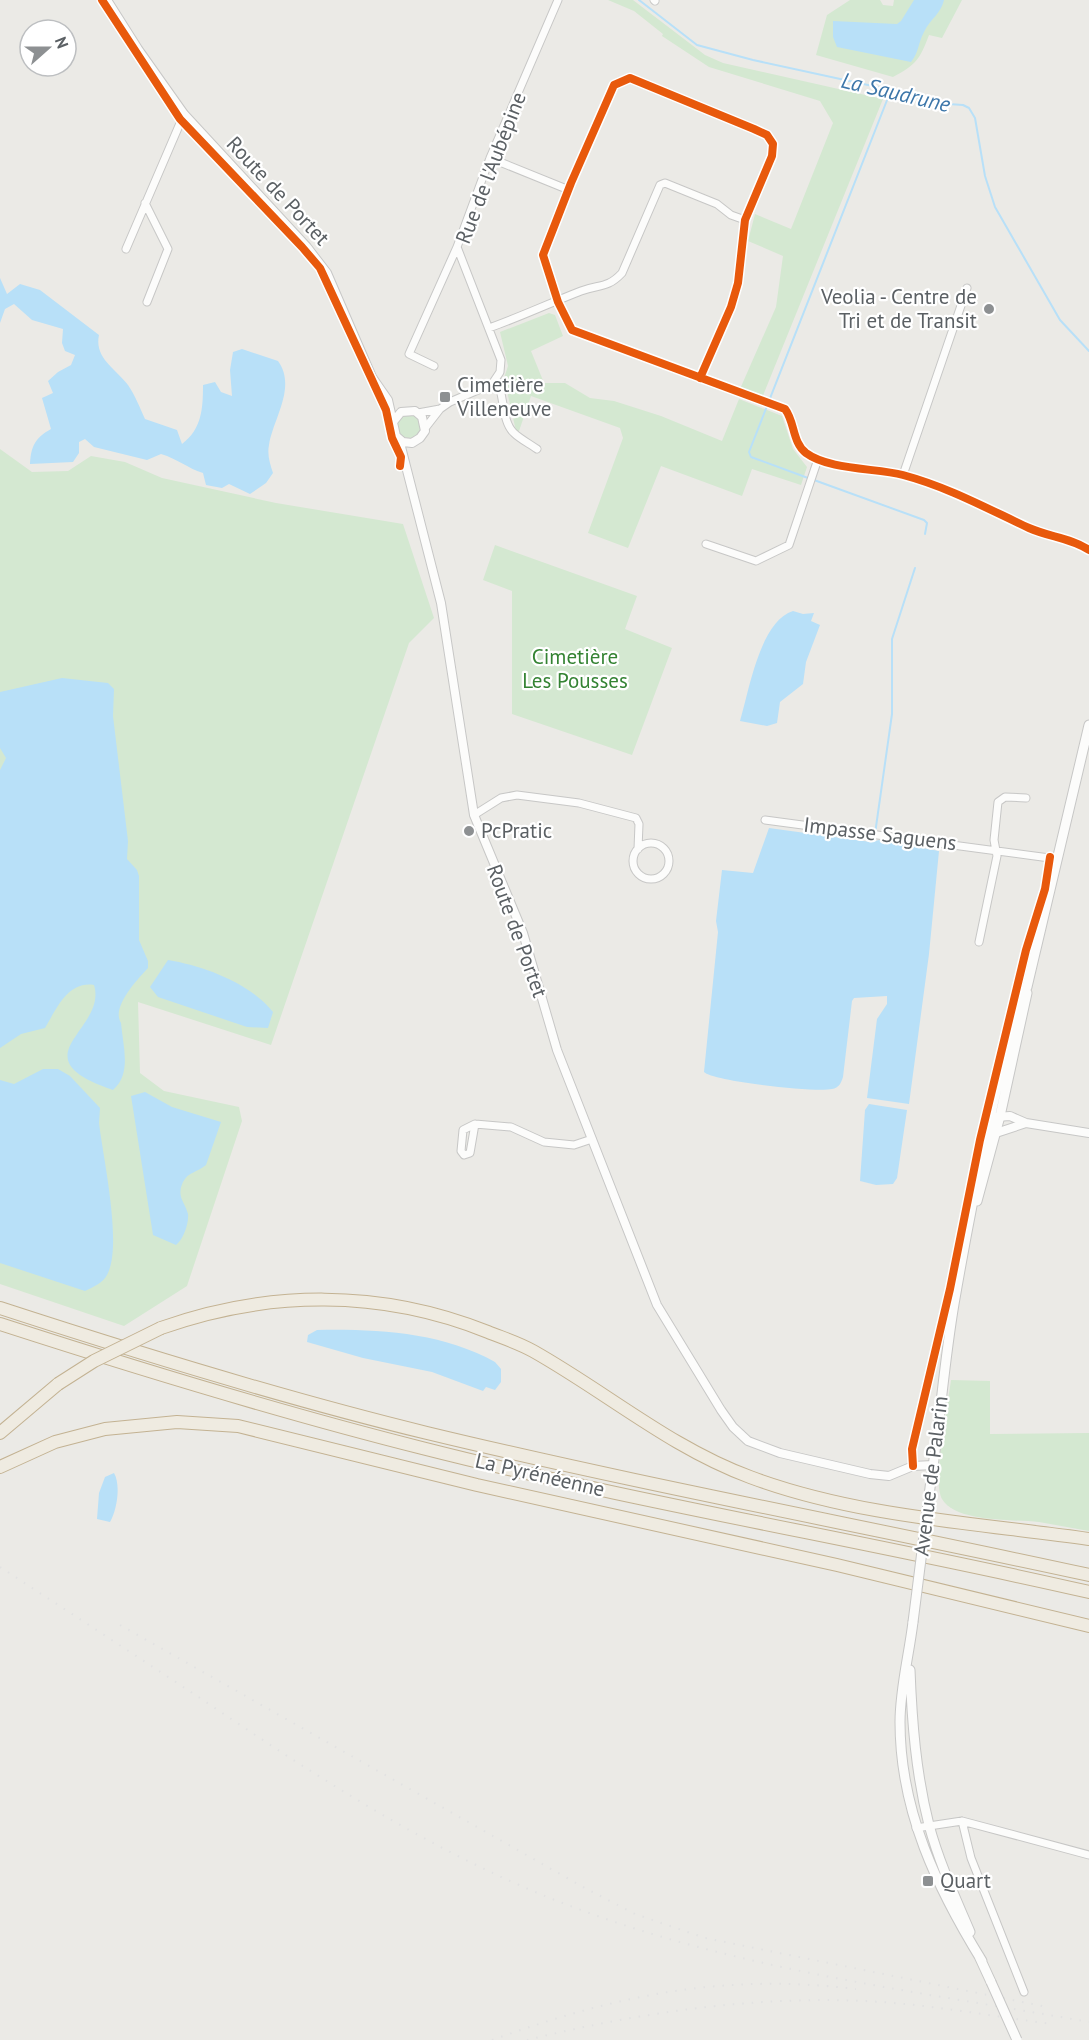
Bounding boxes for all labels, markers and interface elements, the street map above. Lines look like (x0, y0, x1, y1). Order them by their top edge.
north arrow (18, 18, 78, 78)
text: N (51, 34, 73, 51)
water label: La Saudrune (839, 66, 954, 118)
street label: Rue de l'Aubépine (449, 88, 532, 248)
street label: Route de Portet (221, 130, 336, 251)
place label: Veolia - Centre de Tri et de Transit (820, 283, 977, 334)
marker: Veolia - Centre de Tri et de Transit (982, 302, 996, 316)
place label: Cimetière Villeneuve (456, 371, 552, 422)
marker: Cimetière Villeneuve (438, 390, 452, 404)
park label: Cimetière Les Pousses (522, 643, 628, 694)
street label: Impasse Saguens (802, 811, 958, 856)
place label: PcPratic (481, 817, 552, 844)
marker: PcPratic (462, 824, 476, 838)
street label: Route de Portet (481, 861, 554, 1001)
street label: Avenue de Palarin (907, 1394, 954, 1557)
street label: La Pyrénéenne (473, 1447, 607, 1503)
place label: Quart (940, 1867, 991, 1894)
marker: Quart (921, 1874, 935, 1888)

